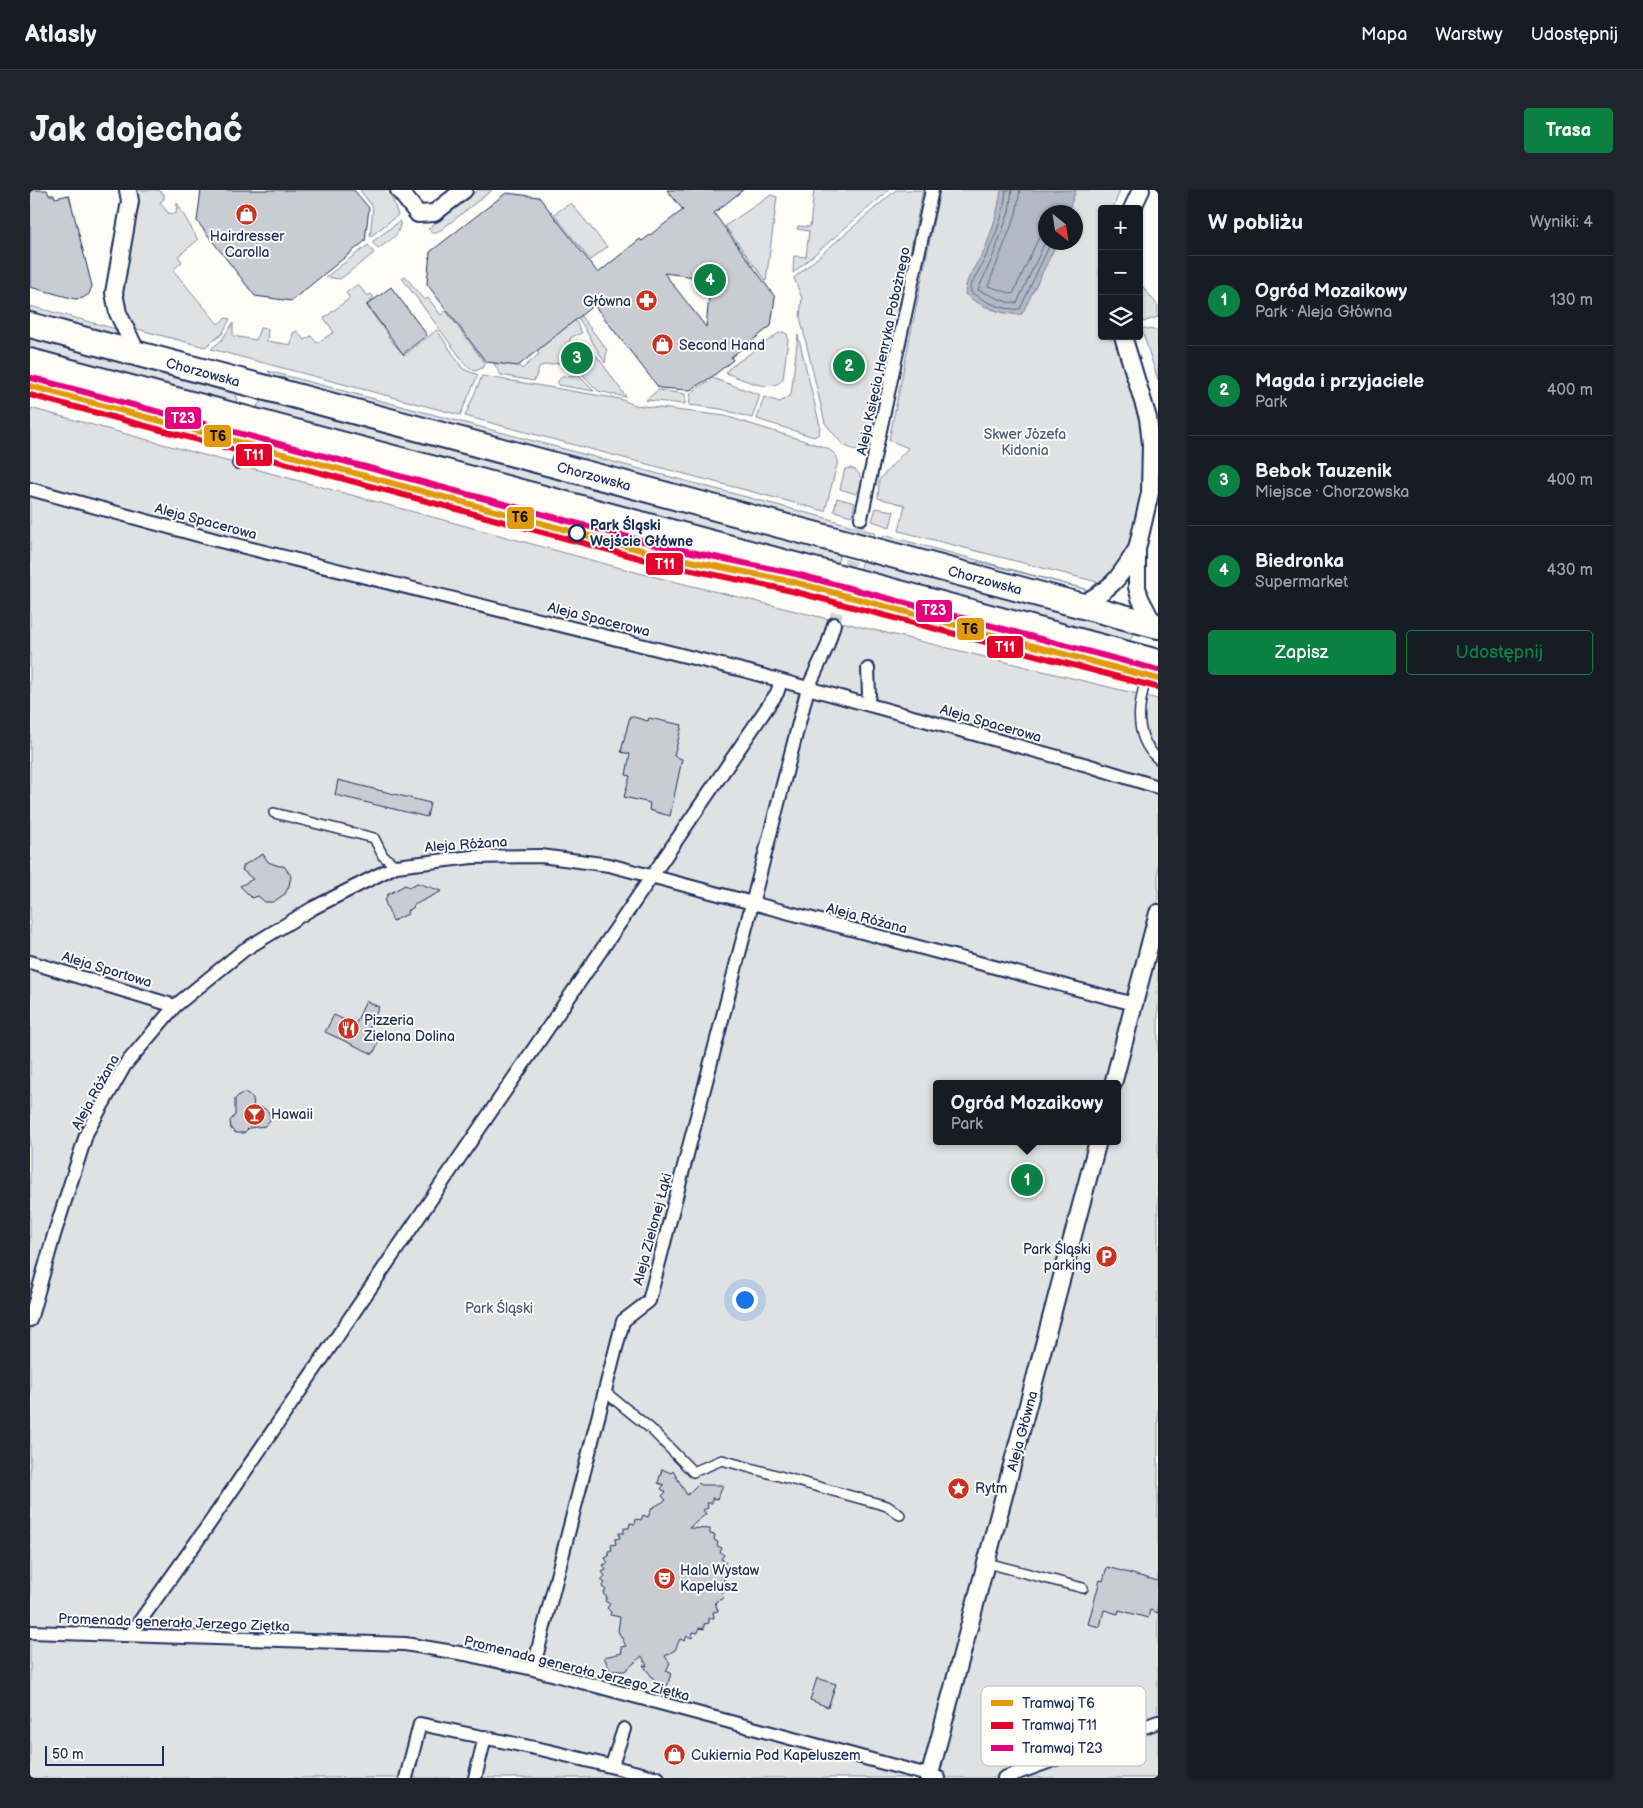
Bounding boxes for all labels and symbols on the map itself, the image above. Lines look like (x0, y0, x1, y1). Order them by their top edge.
shop icon: Hairdresser Carolla (235, 202, 259, 226)
north arrow (1038, 205, 1083, 250)
place label: Hairdresser Carolla (210, 228, 285, 261)
street label: Aleja Księcia Henryka Pobożnego (853, 245, 914, 457)
pin: 4 (694, 261, 726, 299)
pharmacy icon: Główna (635, 289, 659, 313)
place label: Główna (583, 293, 631, 310)
shop icon: Second Hand (651, 333, 675, 357)
place label: Second Hand (679, 337, 765, 354)
pin: 3 (561, 339, 593, 377)
pin: 2 (833, 347, 865, 385)
street label: Chorzowska (164, 354, 242, 391)
line badge: T23 (164, 406, 202, 430)
text: T23 (171, 410, 195, 427)
line badge: T6 (203, 424, 232, 448)
park label: Skwer Józefa Kidonia (984, 426, 1066, 459)
text: T6 (210, 428, 226, 445)
line badge: T11 (235, 443, 273, 467)
text: T11 (244, 447, 264, 464)
street label: Chorzowska (555, 458, 633, 495)
street label: Aleja Spacerowa (153, 500, 259, 543)
line badge: T6 (506, 506, 535, 530)
text: T6 (512, 509, 528, 526)
place label: Park Śląski Wejście Główne (590, 515, 693, 550)
marker: Park Śląski Wejście Główne (568, 524, 586, 542)
line badge: T11 (645, 552, 684, 576)
text: T11 (655, 556, 675, 573)
street label: Chorzowska (946, 562, 1024, 599)
street label: Aleja Spacerowa (546, 599, 652, 640)
line badge: T23 (915, 599, 953, 623)
text: T23 (922, 602, 946, 619)
line badge: T6 (956, 617, 985, 641)
text: T6 (962, 621, 978, 638)
line badge: T11 (986, 635, 1024, 659)
text: T11 (995, 639, 1015, 656)
street label: Aleja Spacerowa (938, 701, 1044, 746)
street label: Aleja Różana (424, 833, 508, 856)
street label: Aleja Różana (825, 900, 909, 937)
street label: Aleja Sportowa (60, 948, 154, 991)
place label: Pizzeria Zielona Dolina (363, 1012, 455, 1045)
restaurant icon: Pizzeria Zielona Dolina (336, 1016, 360, 1040)
street label: Aleja Różana (68, 1052, 123, 1133)
bar icon: Hawaii (243, 1102, 267, 1126)
place label: Hawaii (271, 1106, 313, 1123)
pin: 1 (1011, 1161, 1043, 1199)
street label: Aleja Zielonej Łąki (629, 1171, 676, 1287)
place label: Park Śląski parking (1023, 1240, 1091, 1274)
parking icon: Park Śląski parking (1095, 1245, 1119, 1269)
your location (732, 1287, 758, 1313)
park label: Park Śląski (465, 1299, 533, 1317)
street label: Aleja Główna (1004, 1389, 1041, 1473)
place icon: Rytm (947, 1476, 971, 1500)
place label: Rytm (975, 1480, 1007, 1497)
place label: Hala Wystaw Kapelusz (680, 1562, 760, 1595)
theatre icon: Hala Wystaw Kapelusz (652, 1566, 676, 1590)
street label: Promenada generała Jerzego Ziętka (58, 1610, 290, 1635)
street label: Promenada generała Jerzego Ziętka (462, 1632, 691, 1705)
legend (981, 1686, 1146, 1766)
text: Tramwaj T6 (1022, 1695, 1095, 1712)
text: Tramwaj T11 (1022, 1717, 1097, 1734)
text: Tramwaj T23 (1022, 1740, 1103, 1757)
scale bar (45, 1743, 164, 1766)
shop icon: Cukiernia Pod Kapeluszem (663, 1743, 687, 1767)
place label: Cukiernia Pod Kapeluszem (691, 1747, 861, 1764)

